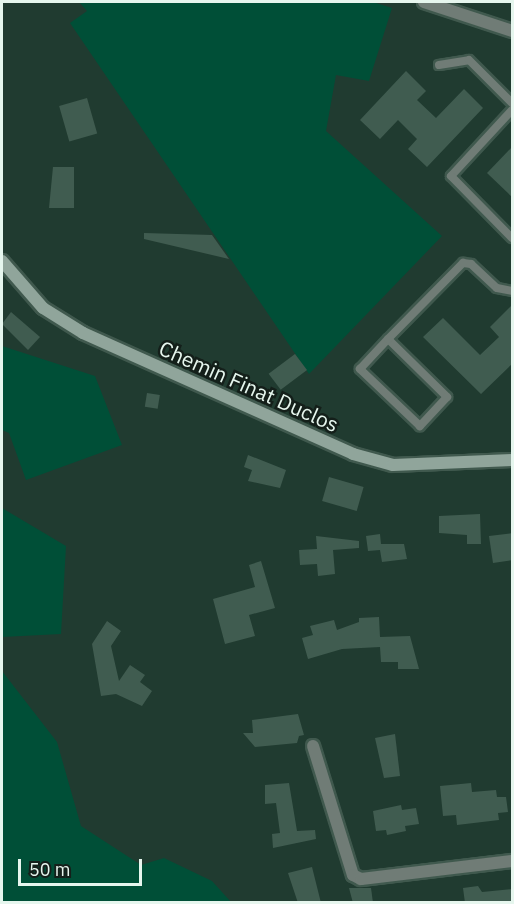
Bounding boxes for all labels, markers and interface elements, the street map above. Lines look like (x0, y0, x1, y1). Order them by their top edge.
street label: Chemin Finat Duclos (155, 335, 343, 437)
scale bar (21, 847, 146, 885)
text: 50 m (29, 858, 71, 881)

